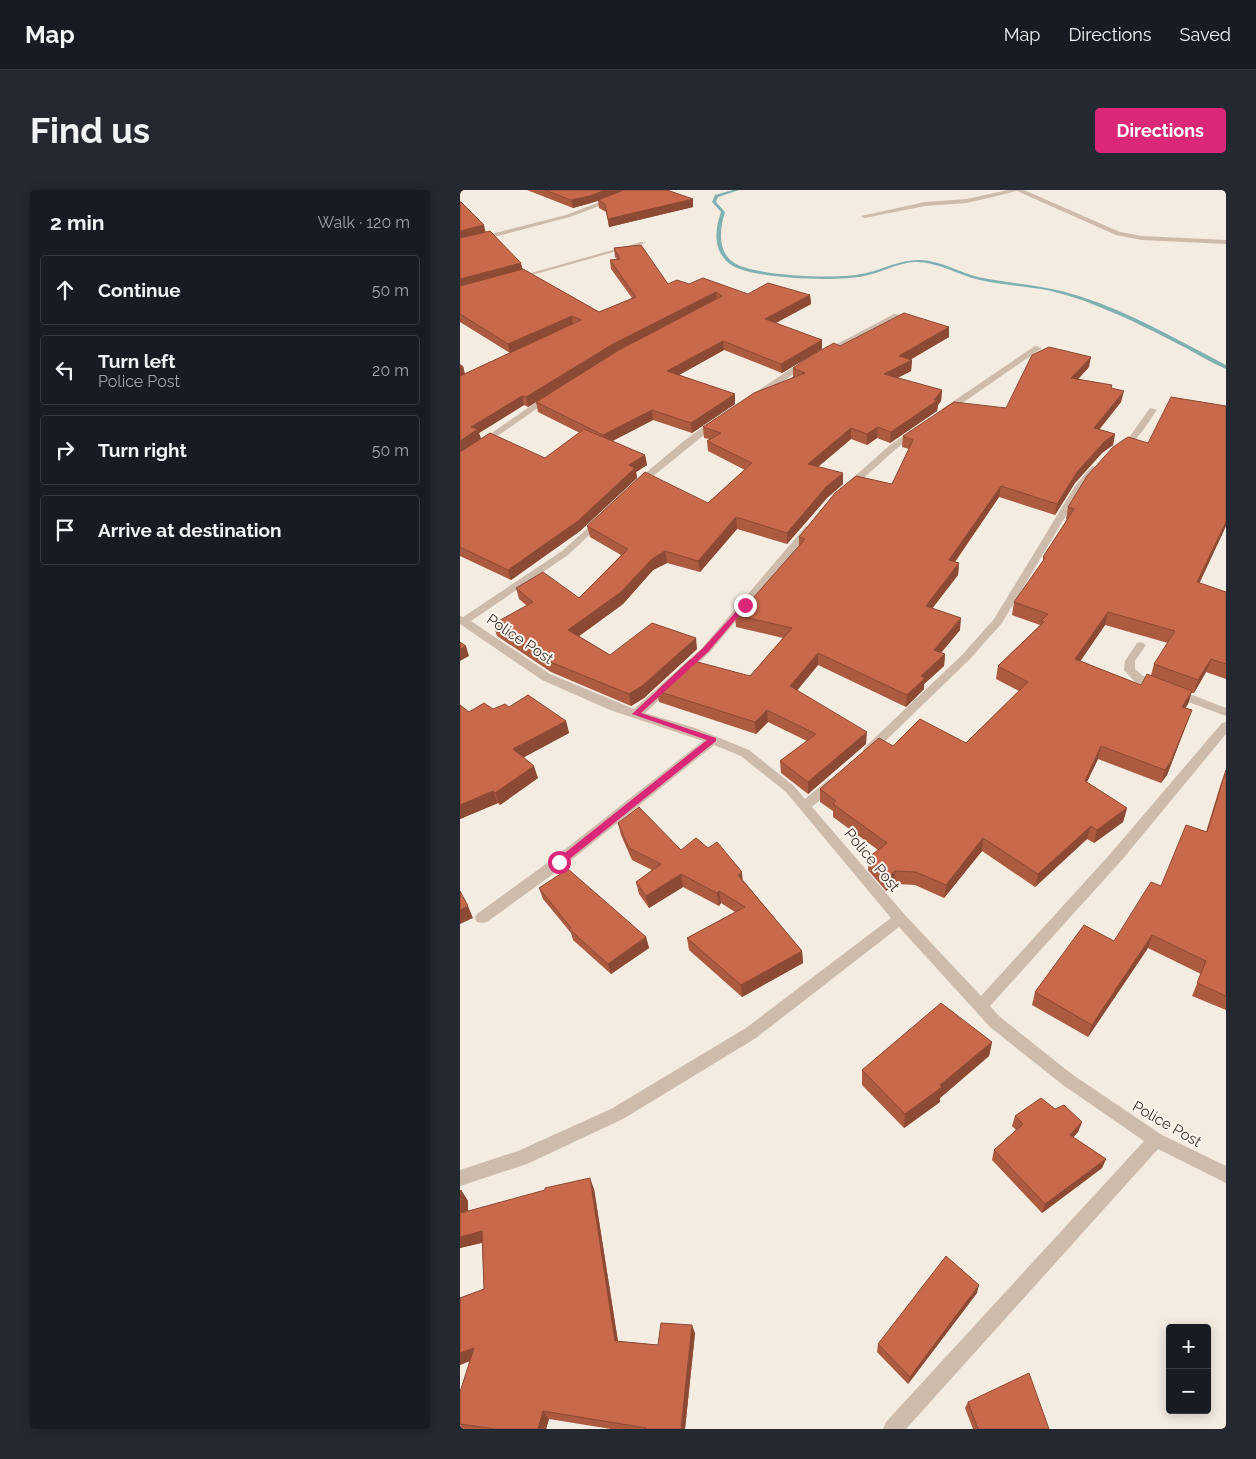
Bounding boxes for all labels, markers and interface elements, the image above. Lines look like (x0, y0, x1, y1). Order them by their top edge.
text: Map (25, 20, 75, 49)
text: Map (1004, 24, 1040, 45)
text: Directions (1068, 24, 1152, 45)
text: Saved (1180, 24, 1231, 45)
button: Directions (1095, 108, 1226, 153)
text: Find us (30, 110, 150, 151)
text: 2 min (50, 210, 104, 235)
text: Walk · 120 m (318, 213, 410, 232)
icon: ahead (51, 276, 79, 304)
text: Continue (98, 279, 181, 301)
text: 50 m (372, 281, 409, 300)
text: Turn left (98, 350, 175, 372)
icon: left (51, 356, 79, 384)
text: 20 m (372, 361, 409, 380)
text: Police Post (98, 372, 180, 391)
icon: right (51, 436, 79, 464)
text: Turn right (98, 439, 187, 461)
text: 50 m (372, 441, 409, 460)
icon: arrive (51, 516, 79, 544)
text: Arrive at destination (98, 519, 282, 541)
route end (734, 594, 757, 617)
street label: Police Post (483, 610, 557, 668)
street label: Police Post (840, 825, 904, 895)
route start (548, 851, 571, 874)
street label: Police Post (1129, 1097, 1205, 1151)
map controls (1166, 1324, 1211, 1414)
button: + (1166, 1324, 1211, 1369)
button: − (1166, 1369, 1211, 1414)

